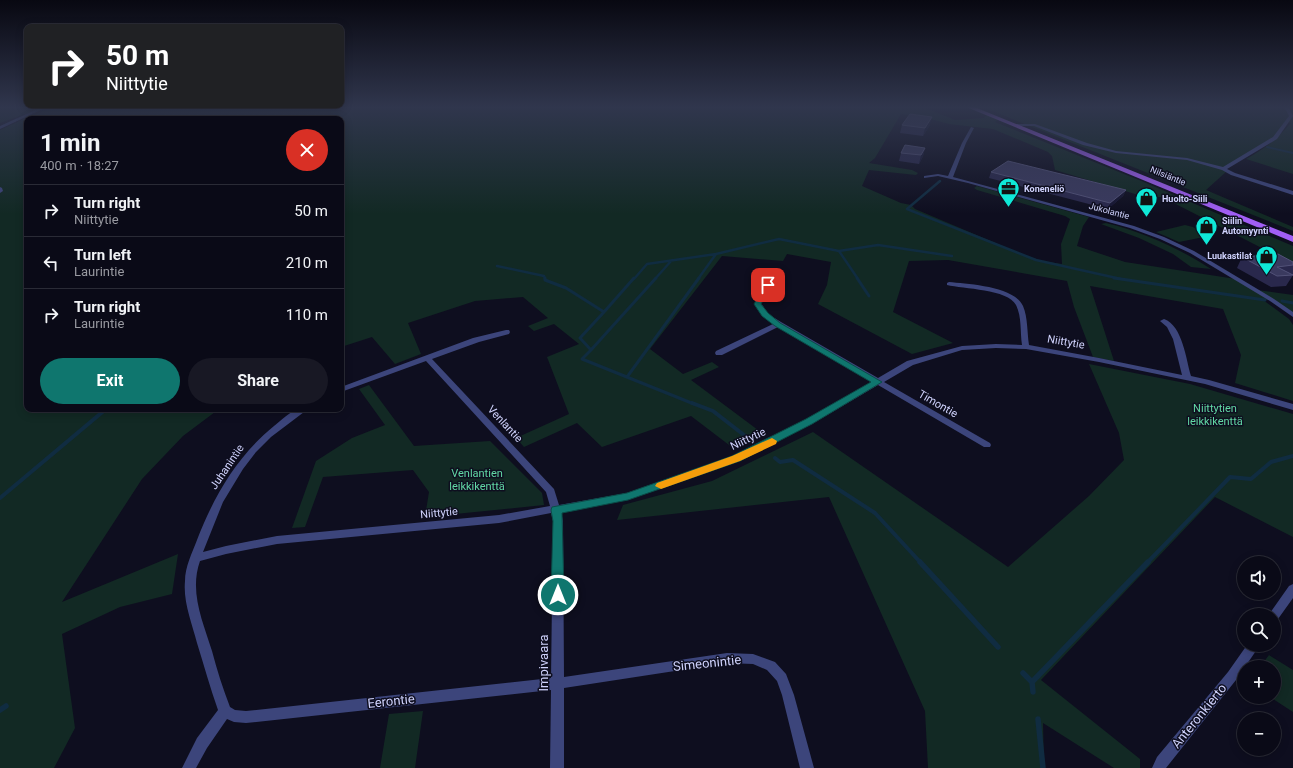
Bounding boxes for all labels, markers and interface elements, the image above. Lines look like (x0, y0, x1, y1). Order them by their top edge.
text: 50 m (106, 39, 169, 72)
icon: right (40, 40, 92, 92)
text: Niittytie (106, 73, 168, 94)
text: 1 min (40, 129, 100, 157)
button: close (286, 129, 328, 171)
text: 400 m · 18:27 (40, 158, 119, 173)
street label: Nilsiäntie (1149, 164, 1187, 188)
office icon: Koneneliö (996, 176, 1022, 209)
place label: Koneneliö (1024, 184, 1064, 194)
shop icon: Huolto-Siili (1133, 186, 1159, 219)
text: Turn right (74, 194, 140, 212)
place label: Huolto-Siili (1162, 194, 1207, 204)
icon: right (40, 200, 62, 222)
street label: Jukolantie (1088, 201, 1131, 221)
text: 50 m (294, 202, 328, 220)
text: Niittytie (74, 212, 119, 227)
shop icon: Siilin Automyynti (1193, 213, 1219, 246)
place label: Siilin Automyynti (1222, 216, 1268, 236)
shop icon: Luukastilat (1254, 243, 1280, 276)
text: Turn left (74, 246, 131, 264)
place label: Luukastilat (1207, 251, 1252, 261)
icon: left (40, 252, 62, 274)
text: 210 m (286, 254, 328, 272)
text: Laurintie (74, 264, 124, 279)
pin (751, 268, 785, 302)
icon: arrive (757, 274, 779, 296)
text: Turn right (74, 298, 140, 316)
icon: right (40, 304, 62, 326)
text: 110 m (286, 306, 328, 324)
text: Laurintie (74, 316, 124, 331)
street label: Niittytie (1046, 332, 1086, 352)
button: Exit (40, 358, 180, 404)
button: Share (188, 358, 328, 404)
street label: Timontie (916, 388, 960, 421)
park label: Niittytien leikkikenttä (1187, 402, 1243, 428)
street label: Venlantie (485, 403, 525, 445)
street label: Niittytie (728, 425, 768, 453)
street label: Juhanintie (207, 442, 247, 492)
park label: Venlantien leikkikenttä (449, 467, 505, 493)
street label: Niittytie (420, 505, 459, 521)
map controls (1237, 556, 1281, 756)
button: sound (1237, 556, 1281, 600)
position arrow (537, 574, 579, 616)
button: search (1237, 608, 1281, 652)
street label: Impivaara (536, 635, 551, 691)
street label: Simeonintie (672, 652, 742, 674)
button: + (1237, 660, 1281, 704)
street label: Anteronkierto (1168, 681, 1230, 751)
street label: Eerontie (367, 691, 415, 711)
button: − (1237, 712, 1281, 756)

